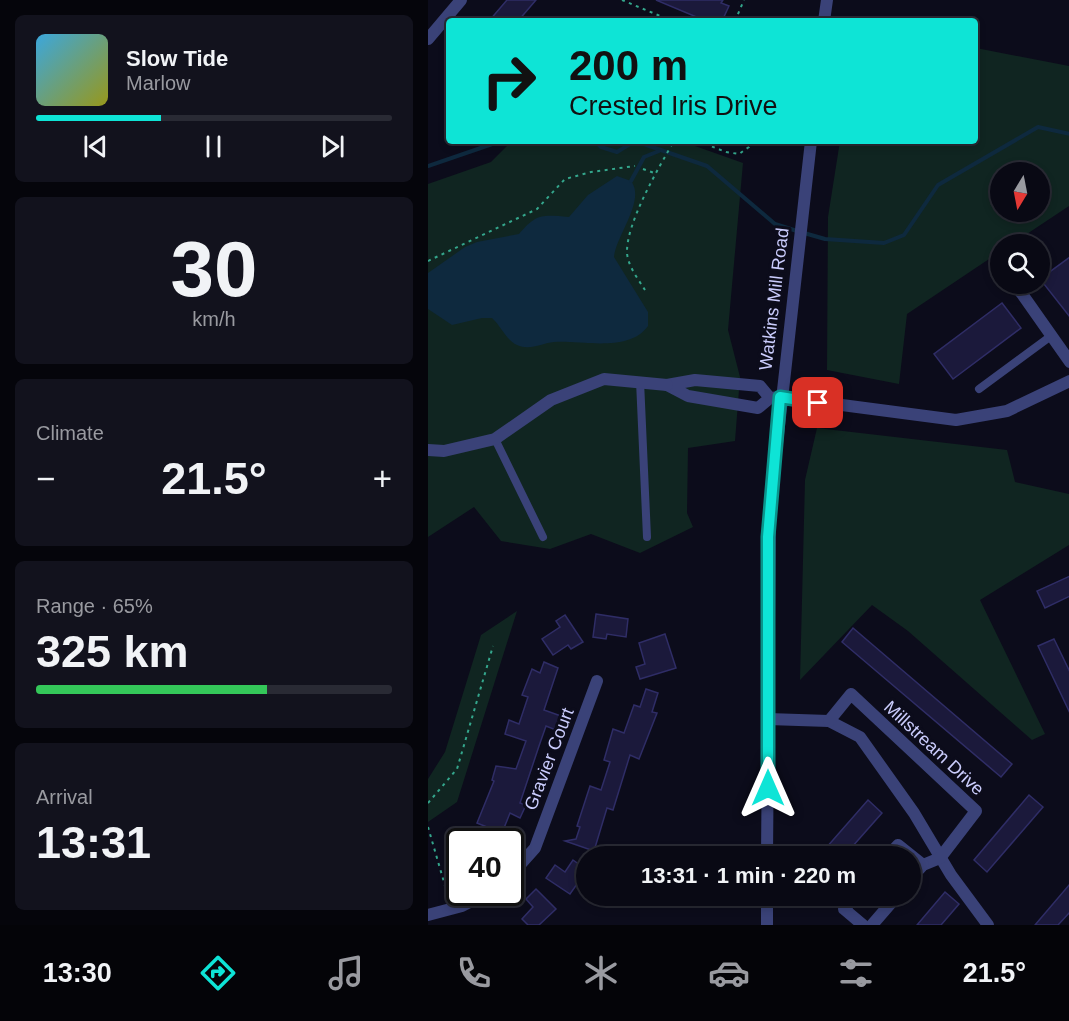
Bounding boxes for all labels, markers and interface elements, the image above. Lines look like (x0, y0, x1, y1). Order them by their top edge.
icon: right (470, 42, 548, 120)
text: 200 m (569, 42, 688, 89)
text: Slow Tide (126, 46, 228, 71)
text: Marlow (126, 72, 190, 94)
text: Crested Iris Drive (569, 91, 778, 121)
icon: previous (79, 130, 112, 163)
icon: pause (197, 130, 230, 163)
icon: next (316, 130, 349, 163)
north arrow (990, 162, 1050, 222)
map controls (990, 162, 1050, 294)
text: 30 (171, 225, 257, 313)
street label: Watkins Mill Road (755, 227, 793, 371)
button: search (990, 234, 1050, 294)
text: km/h (192, 308, 236, 330)
pin (792, 377, 843, 428)
icon: arrive (801, 386, 834, 419)
text: Climate (36, 422, 104, 444)
text: 21.5° (161, 453, 267, 504)
text: − (36, 460, 55, 497)
text: + (373, 460, 392, 497)
text: Range · 65% (36, 595, 153, 617)
text: 325 km (36, 626, 189, 677)
street label: Millstream Drive (880, 697, 988, 799)
street label: Gravier Court (520, 705, 578, 813)
position arrow (736, 756, 800, 820)
text: Arrival (36, 786, 93, 808)
text: 13:31 (36, 817, 151, 868)
speed limit sign: 40 (446, 828, 524, 906)
text: 13:31 · 1 min · 220 m (641, 863, 856, 888)
icon: directions (197, 952, 239, 994)
icon: music (325, 952, 367, 994)
icon: phone (453, 952, 495, 994)
icon: climate (580, 952, 622, 994)
icon: car (708, 952, 750, 994)
icon: filters (835, 952, 877, 994)
text: 13:30 (43, 958, 112, 988)
text: 21.5° (963, 958, 1026, 988)

